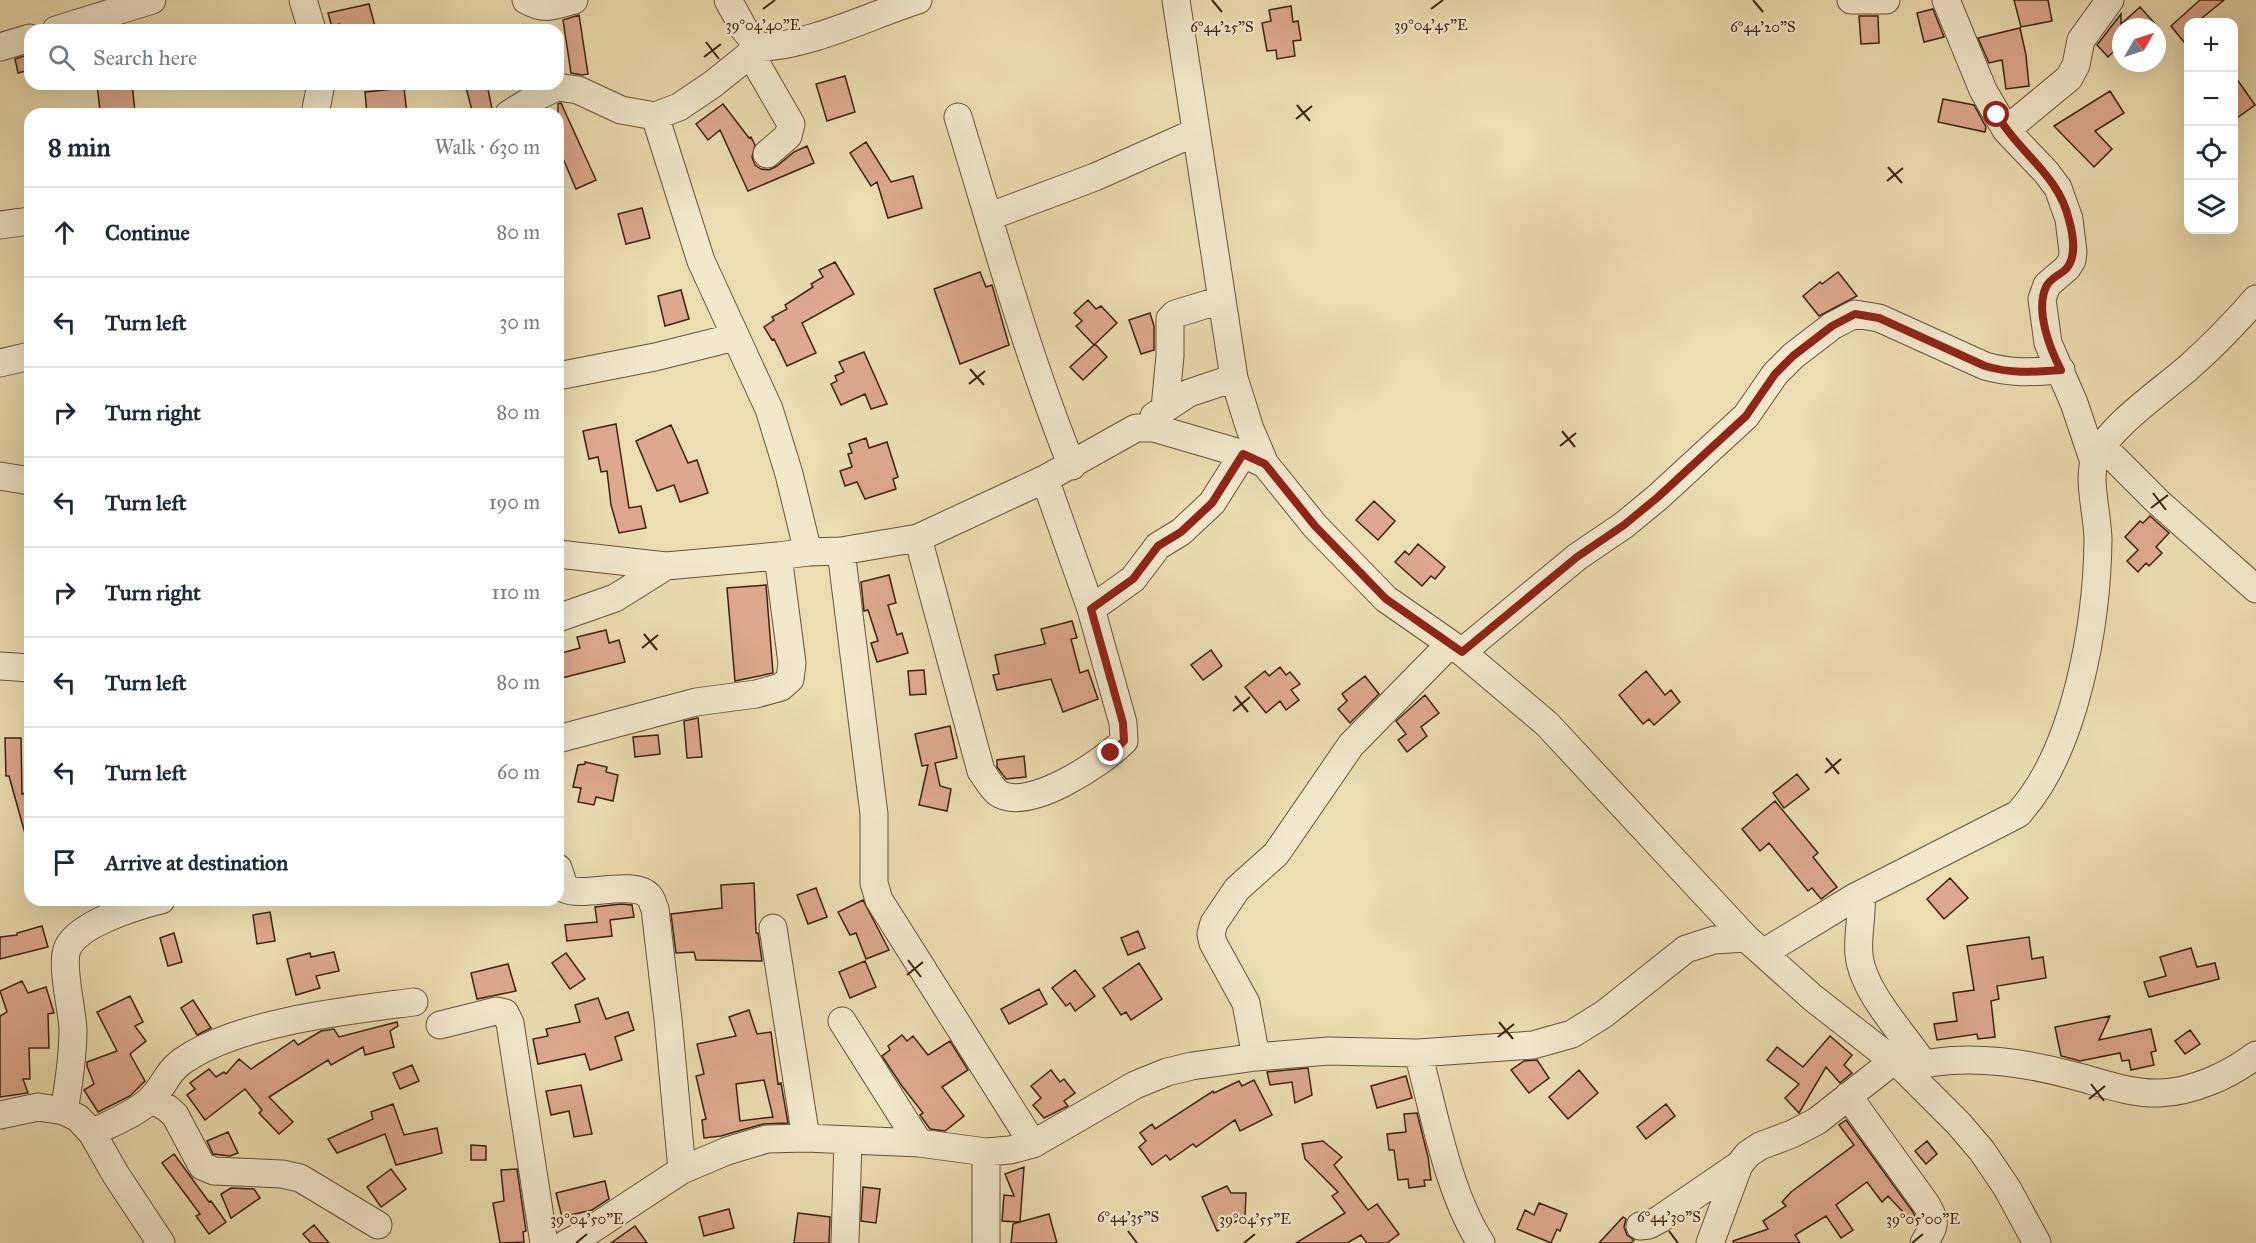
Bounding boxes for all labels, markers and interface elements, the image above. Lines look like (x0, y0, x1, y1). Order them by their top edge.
text: 39°04'40"E (725, 16, 801, 34)
text: 39°04'45"E (1394, 16, 1468, 34)
text: 6°44'25"S (1190, 18, 1254, 36)
text: 6°44'20"S (1730, 18, 1796, 36)
north arrow (2112, 18, 2166, 72)
map controls (2184, 18, 2238, 234)
button: + (2184, 18, 2238, 72)
search box (24, 24, 564, 90)
icon: search (45, 41, 78, 74)
text: Search here (93, 44, 197, 71)
button: − (2184, 72, 2238, 126)
route start (1983, 101, 2009, 127)
button: locate (2184, 126, 2238, 180)
text: 8 min (48, 131, 111, 163)
text: Walk · 630 m (435, 135, 540, 159)
button: layers (2184, 180, 2238, 234)
icon: ahead (48, 216, 81, 249)
text: Continue (105, 219, 190, 246)
text: 80 m (497, 220, 540, 244)
icon: left (48, 306, 81, 339)
text: Turn left (105, 309, 187, 336)
text: 30 m (499, 310, 540, 334)
icon: right (48, 396, 81, 429)
text: Turn right (105, 399, 201, 426)
text: 80 m (497, 400, 540, 424)
icon: left (48, 486, 81, 519)
text: Turn left (105, 489, 187, 516)
text: 190 m (489, 490, 540, 514)
icon: right (48, 576, 81, 609)
text: Turn right (105, 579, 201, 606)
text: 110 m (492, 580, 540, 604)
icon: left (48, 666, 81, 699)
text: Turn left (105, 669, 187, 696)
text: 80 m (497, 670, 540, 694)
route end (1097, 739, 1123, 765)
icon: left (48, 756, 81, 789)
text: Turn left (105, 759, 187, 786)
text: 60 m (497, 760, 540, 784)
icon: arrive (48, 846, 81, 879)
text: Arrive at destination (105, 849, 288, 876)
text: 6°44'35"S (1097, 1208, 1159, 1226)
text: 6°44'30"S (1637, 1208, 1701, 1226)
text: 39°04'50"E (550, 1210, 624, 1228)
text: 39°04'55"E (1219, 1210, 1291, 1228)
text: 39°05'00"E (1886, 1210, 1960, 1228)

